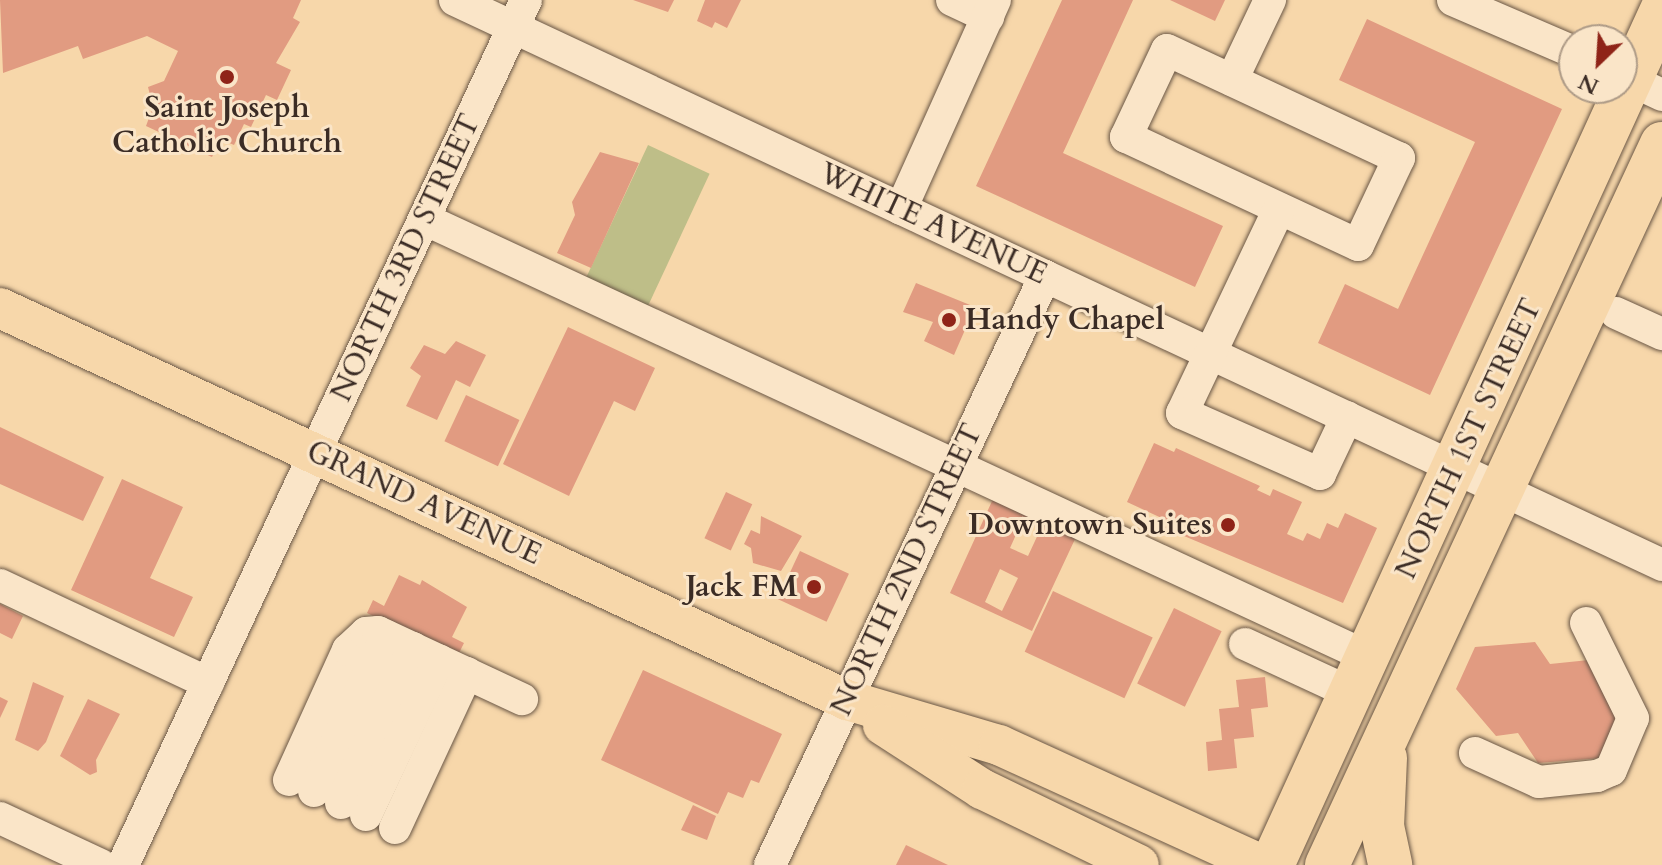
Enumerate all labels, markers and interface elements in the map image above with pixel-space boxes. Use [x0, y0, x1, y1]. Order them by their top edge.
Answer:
north arrow [1558, 24, 1638, 104]
text: N [1574, 66, 1604, 102]
marker: Saint Joseph Catholic Church [218, 68, 236, 86]
place label: Saint Joseph Catholic Church [112, 90, 342, 160]
street label: NORTH 3RD STREET [324, 109, 488, 407]
street label: WHITE AVENUE [813, 155, 1053, 293]
street label: NORTH 1ST STREET [1388, 293, 1550, 585]
place label: Handy Chapel [965, 302, 1164, 338]
marker: Handy Chapel [940, 311, 958, 329]
street label: NORTH 2ND STREET [824, 418, 990, 722]
street label: GRAND AVENUE [301, 433, 547, 573]
place label: Downtown Suites [968, 507, 1212, 543]
marker: Downtown Suites [1219, 516, 1237, 534]
place label: Jack FM [686, 569, 798, 605]
marker: Jack FM [805, 578, 823, 596]

